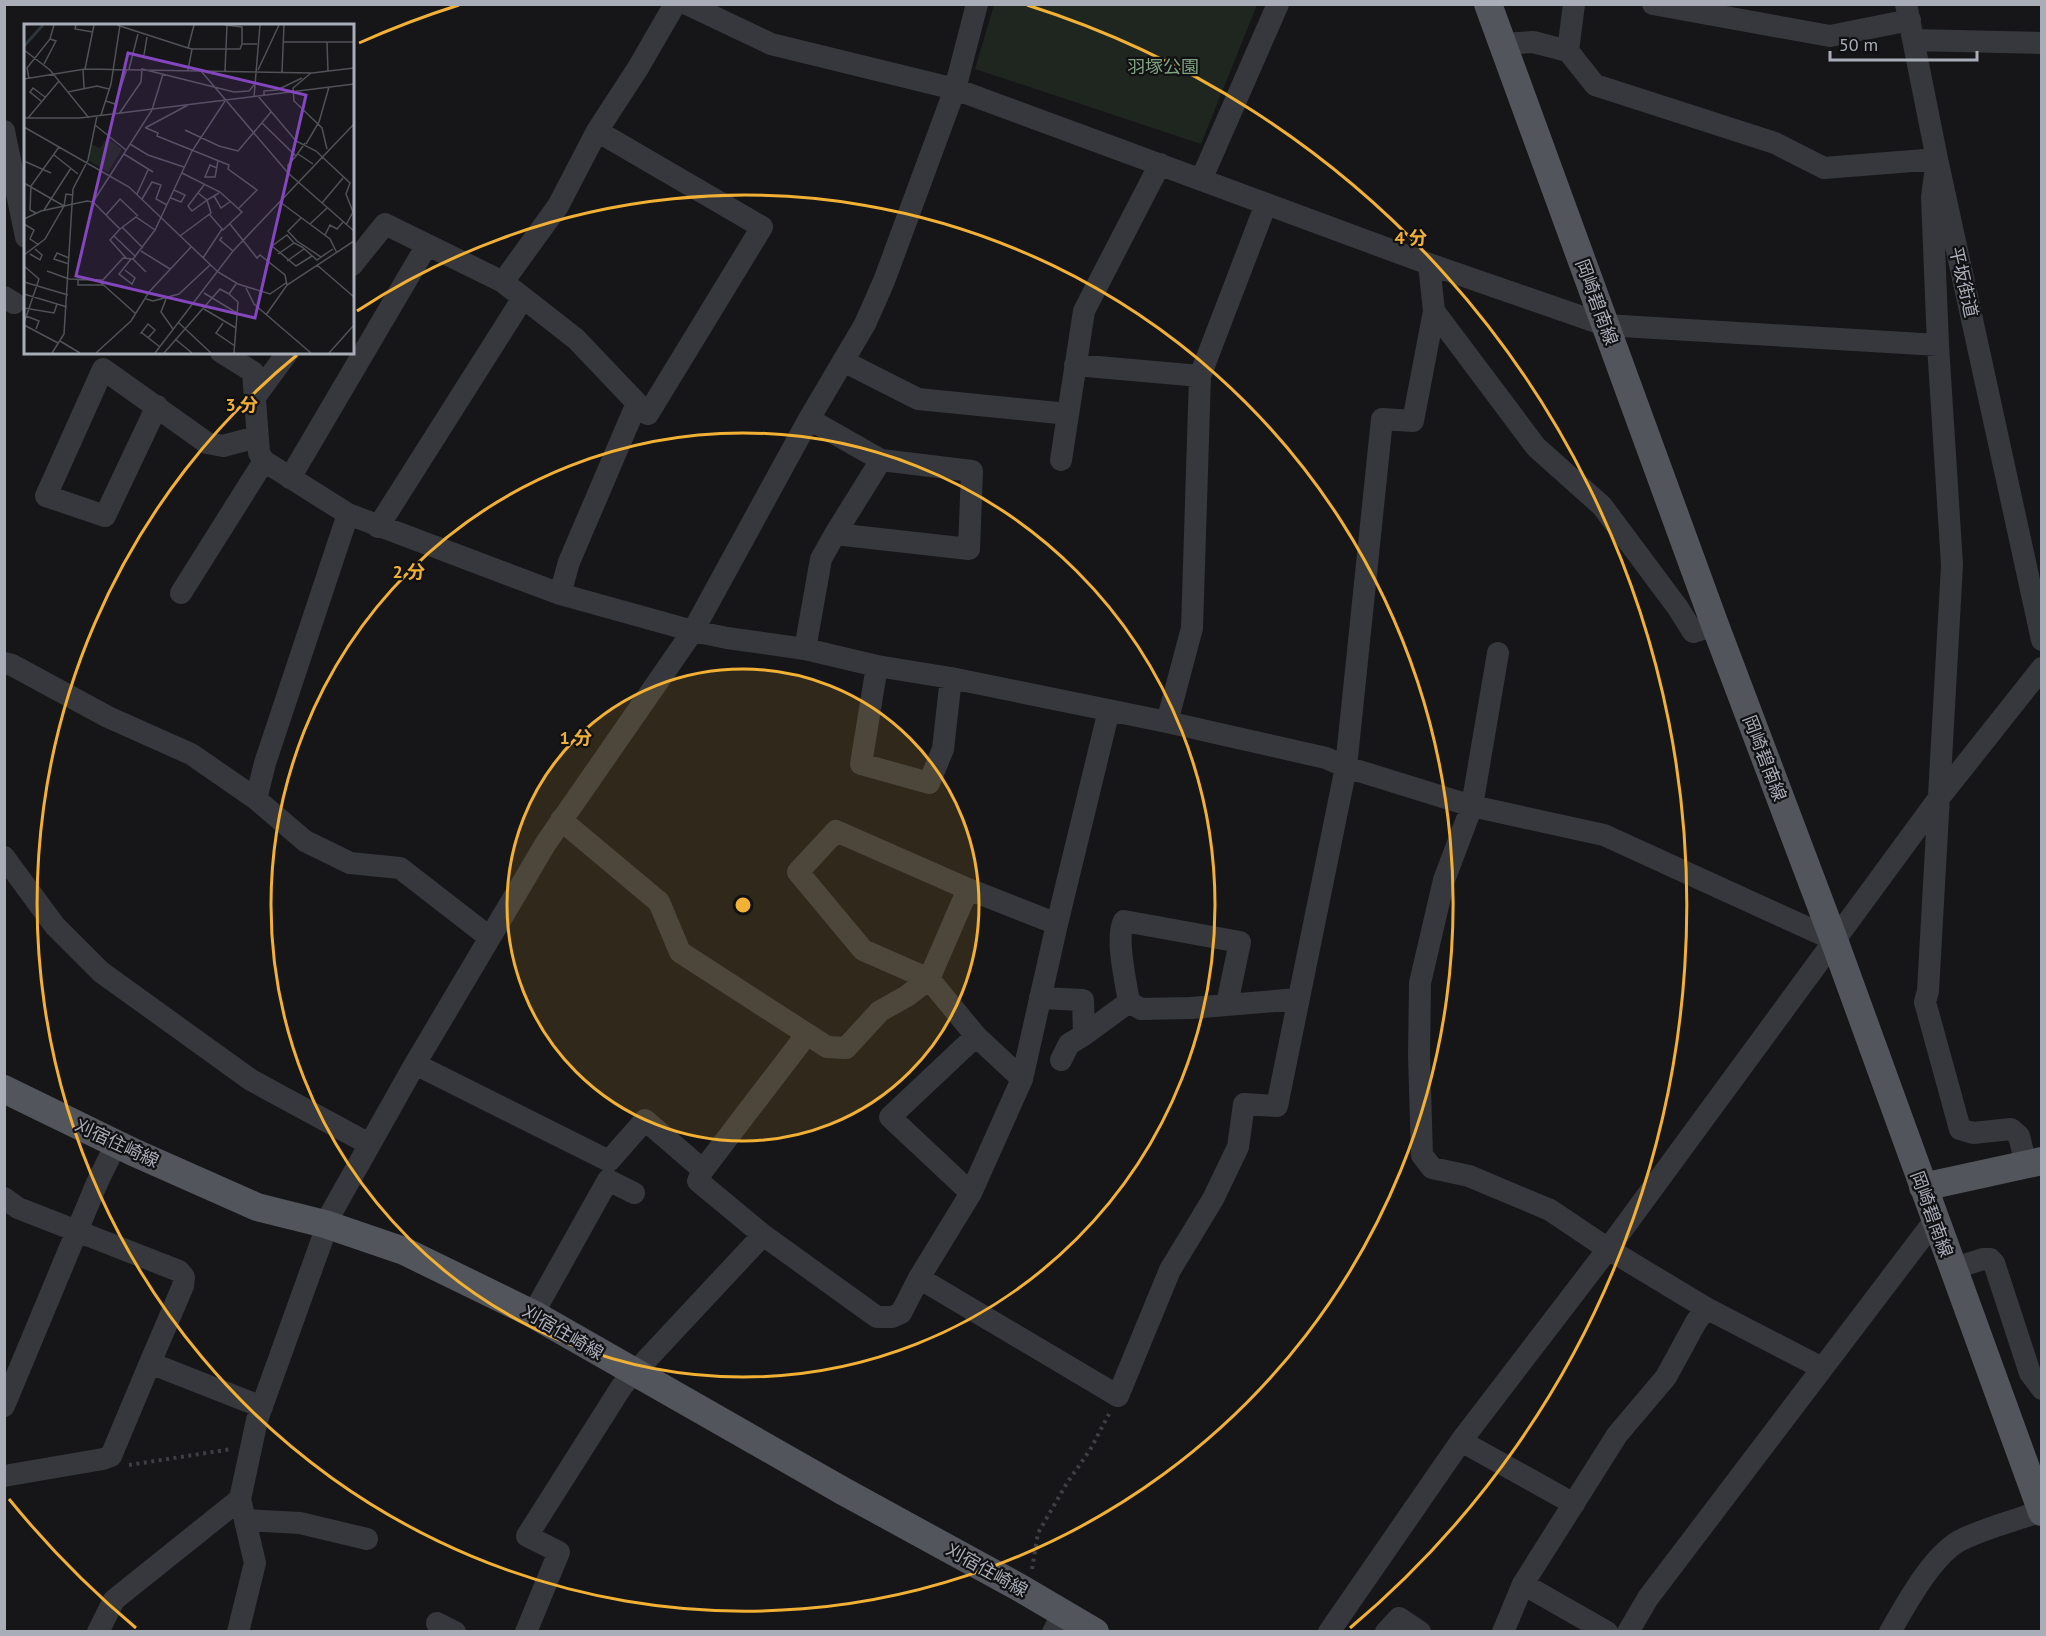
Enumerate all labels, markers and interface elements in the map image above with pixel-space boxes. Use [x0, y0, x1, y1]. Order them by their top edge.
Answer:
inset map [24, 24, 354, 354]
scale bar [1830, 24, 1977, 62]
text: 50 m [1839, 33, 1878, 56]
park label: 羽塚公園 [1127, 55, 1199, 78]
text: 4 分 [1395, 226, 1427, 249]
street label: 平坂街道 [1945, 244, 1983, 320]
street label: 岡崎碧南線 [1571, 256, 1623, 348]
text: 3 分 [226, 393, 258, 416]
text: 2 分 [393, 560, 425, 583]
street label: 岡崎碧南線 [1738, 712, 1792, 804]
text: 1 分 [560, 726, 592, 749]
centre of rings [733, 895, 753, 915]
street label: 刈宿住崎線 [71, 1114, 163, 1172]
street label: 岡崎碧南線 [1906, 1168, 1958, 1260]
street label: 刈宿住崎線 [518, 1300, 608, 1364]
street label: 刈宿住崎線 [942, 1538, 1032, 1602]

